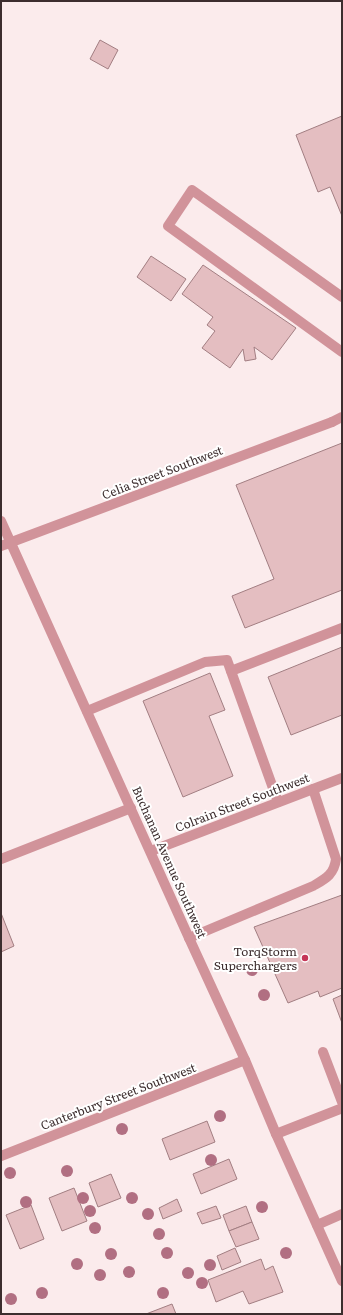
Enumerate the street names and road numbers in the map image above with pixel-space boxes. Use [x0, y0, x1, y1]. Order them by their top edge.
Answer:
street label: Celia Street Southwest [99, 441, 225, 503]
street label: Colrain Street Southwest [172, 768, 312, 836]
street label: Buchanan Avenue Southwest [128, 783, 212, 941]
street label: Canterbury Street Southwest [38, 1058, 198, 1134]

